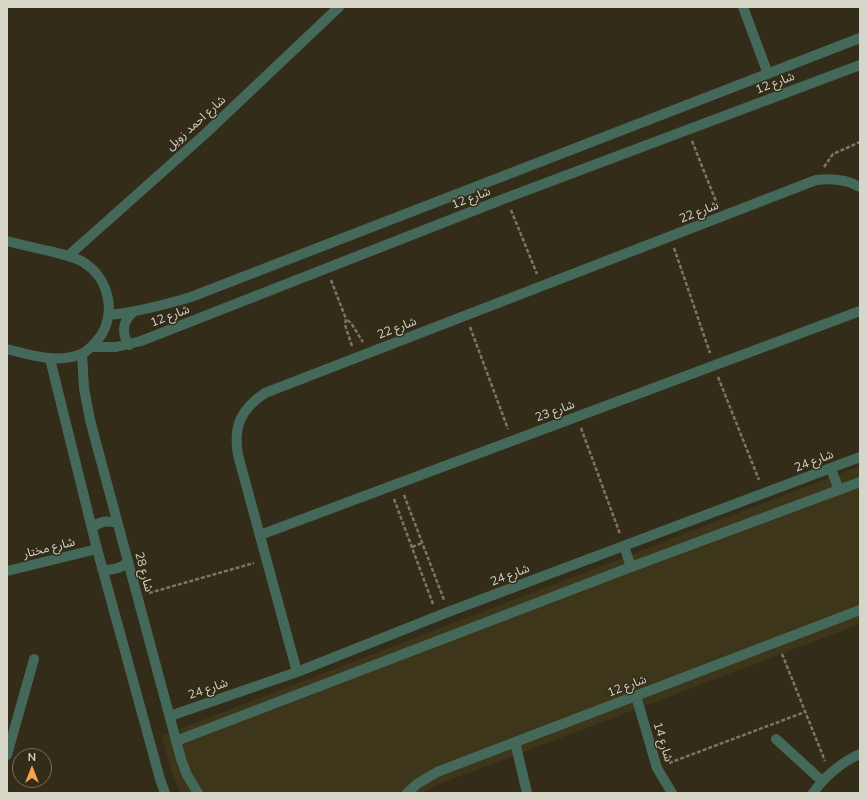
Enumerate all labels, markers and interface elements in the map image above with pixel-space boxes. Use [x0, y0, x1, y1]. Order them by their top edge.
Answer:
street label: شارع 12 [753, 69, 797, 97]
street label: شارع احمد زويل [163, 93, 229, 153]
street label: شارع 12 [449, 184, 493, 212]
street label: شارع 22 [677, 198, 721, 226]
street label: شارع 12 [148, 302, 192, 330]
street label: شارع 22 [375, 314, 419, 342]
street label: شارع 23 [533, 397, 577, 425]
street label: شارع 24 [792, 447, 836, 475]
street label: شارع مختار [22, 535, 76, 561]
street label: شارع 28 [132, 550, 156, 594]
street label: شارع 24 [488, 561, 532, 589]
street label: شارع 12 [605, 672, 649, 700]
street label: شارع 24 [186, 676, 230, 702]
street label: شارع 14 [650, 720, 676, 764]
north arrow [12, 748, 52, 788]
text: N [28, 750, 36, 764]

